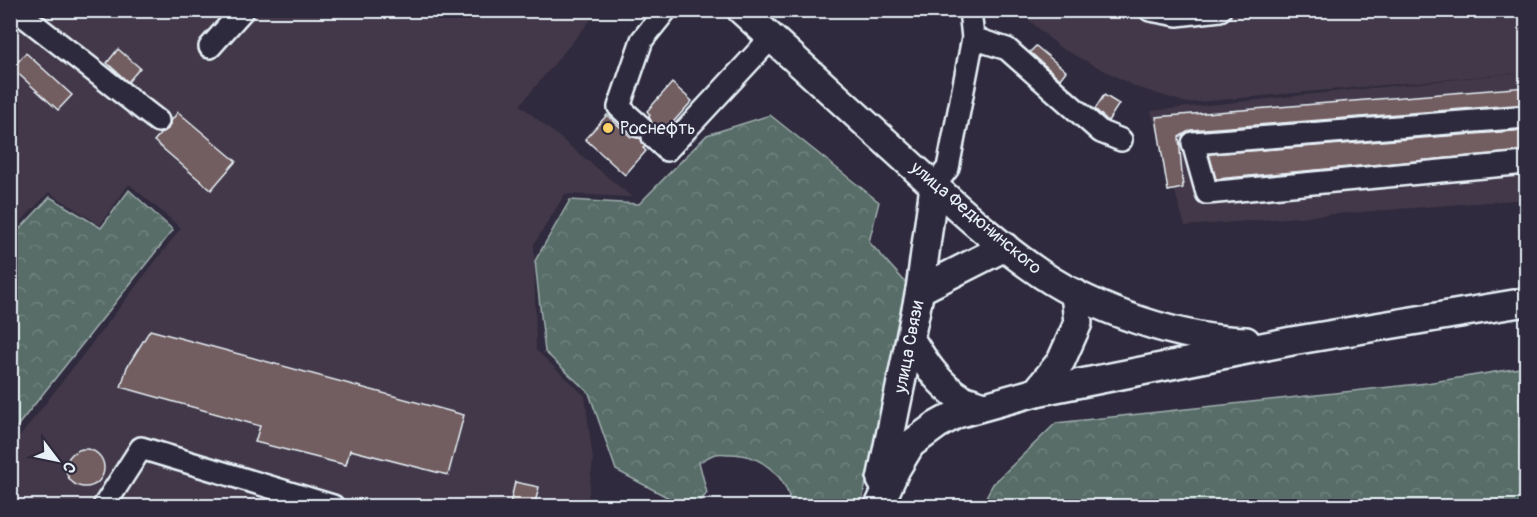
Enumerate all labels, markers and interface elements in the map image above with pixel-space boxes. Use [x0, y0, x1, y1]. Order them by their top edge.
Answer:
place label: Роснефть [620, 117, 696, 140]
marker: Роснефть [601, 121, 615, 135]
street label: улица Федюнинского [905, 156, 1047, 280]
street label: улица Связи [889, 299, 929, 396]
north arrow [27, 430, 87, 490]
text: С [58, 458, 80, 477]

